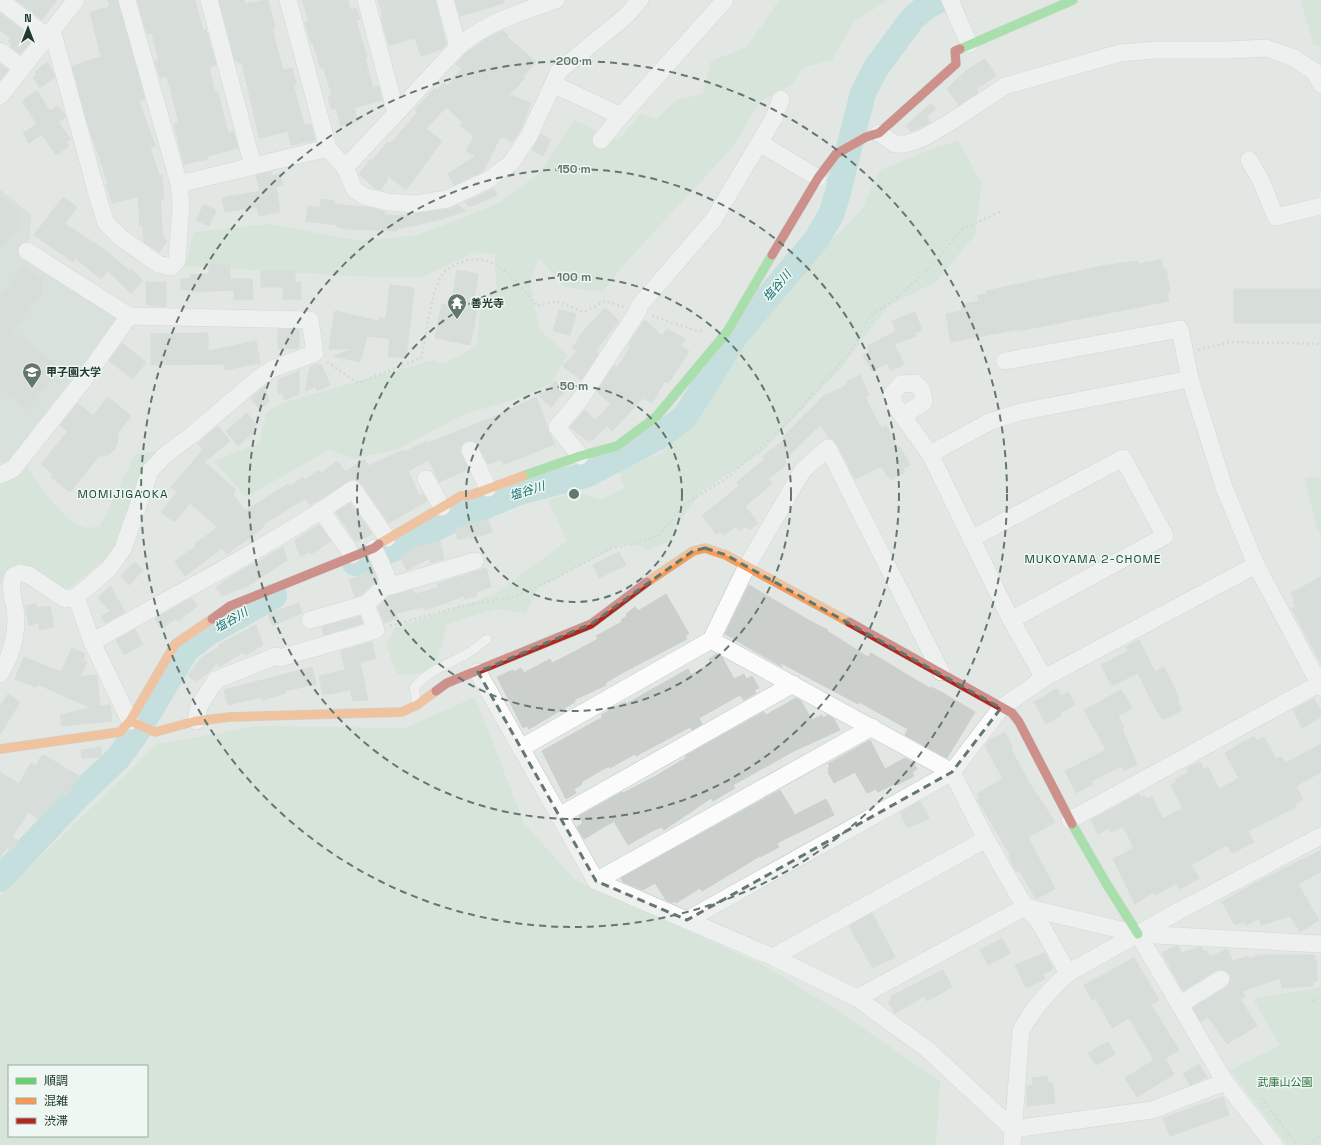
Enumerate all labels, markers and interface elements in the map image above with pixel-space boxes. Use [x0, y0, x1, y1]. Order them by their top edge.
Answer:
north arrow [8, 8, 48, 48]
text: N [24, 11, 32, 25]
text: 200 m [556, 53, 592, 69]
text: 150 m [557, 161, 591, 177]
water label: 塩谷川 [759, 266, 796, 305]
text: 100 m [557, 269, 591, 285]
temple icon: 善光寺 [446, 292, 468, 320]
place label: 善光寺 [471, 296, 504, 310]
school or university icon: 甲子園大学 [21, 361, 43, 389]
place label: 甲子園大学 [46, 365, 101, 379]
text: 50 m [560, 378, 588, 394]
water label: 塩谷川 [507, 478, 548, 504]
district label: MOMIJIGAOKA [77, 486, 169, 502]
centre of rings [567, 487, 581, 501]
district label: MUKOYAMA 2-CHOME [1024, 551, 1162, 567]
water label: 塩谷川 [211, 603, 252, 636]
legend [8, 1065, 148, 1137]
text: 順調 [44, 1073, 68, 1089]
park label: 武庫山公園 [1258, 1075, 1313, 1089]
text: 混雑 [44, 1093, 68, 1109]
text: 渋滞 [44, 1113, 68, 1129]

